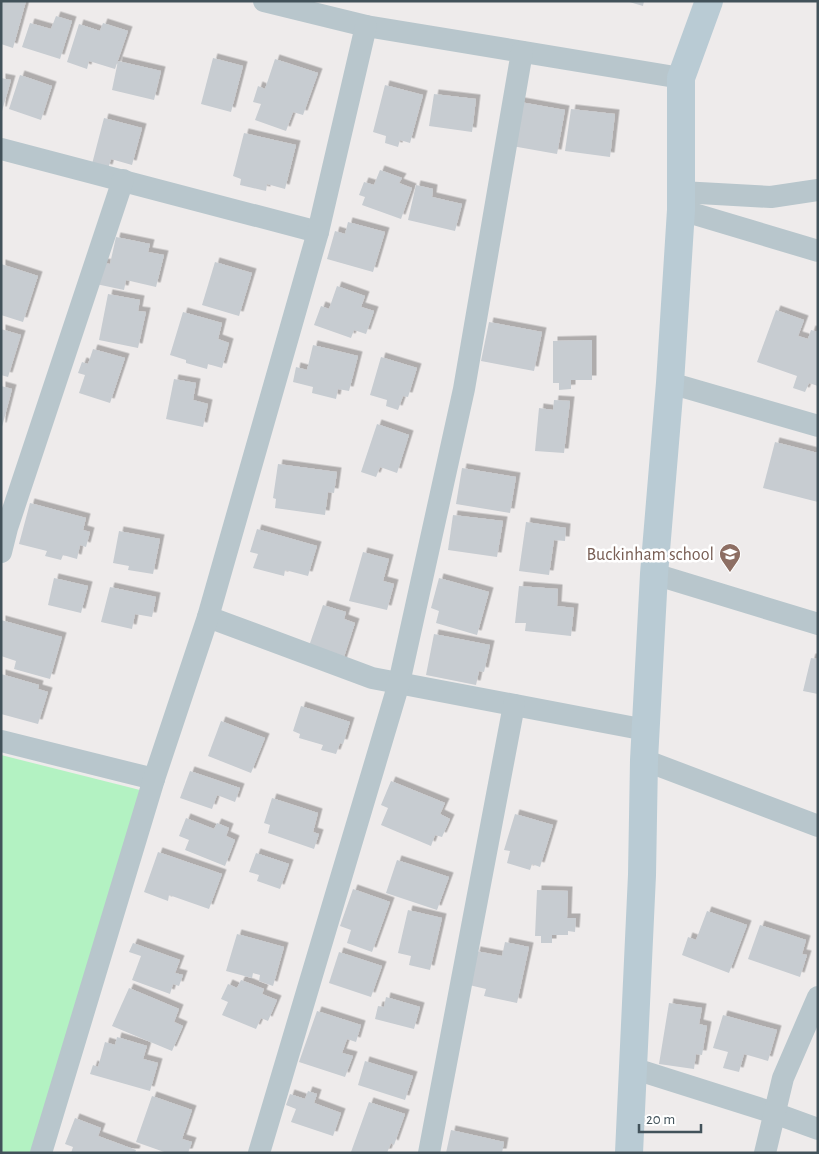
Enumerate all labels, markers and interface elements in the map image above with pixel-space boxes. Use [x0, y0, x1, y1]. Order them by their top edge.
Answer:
school or university icon: Buckinham school [718, 542, 742, 573]
place label: Buckinham school [586, 546, 714, 564]
scale bar [639, 1102, 702, 1134]
text: 20 m [646, 1112, 675, 1127]

